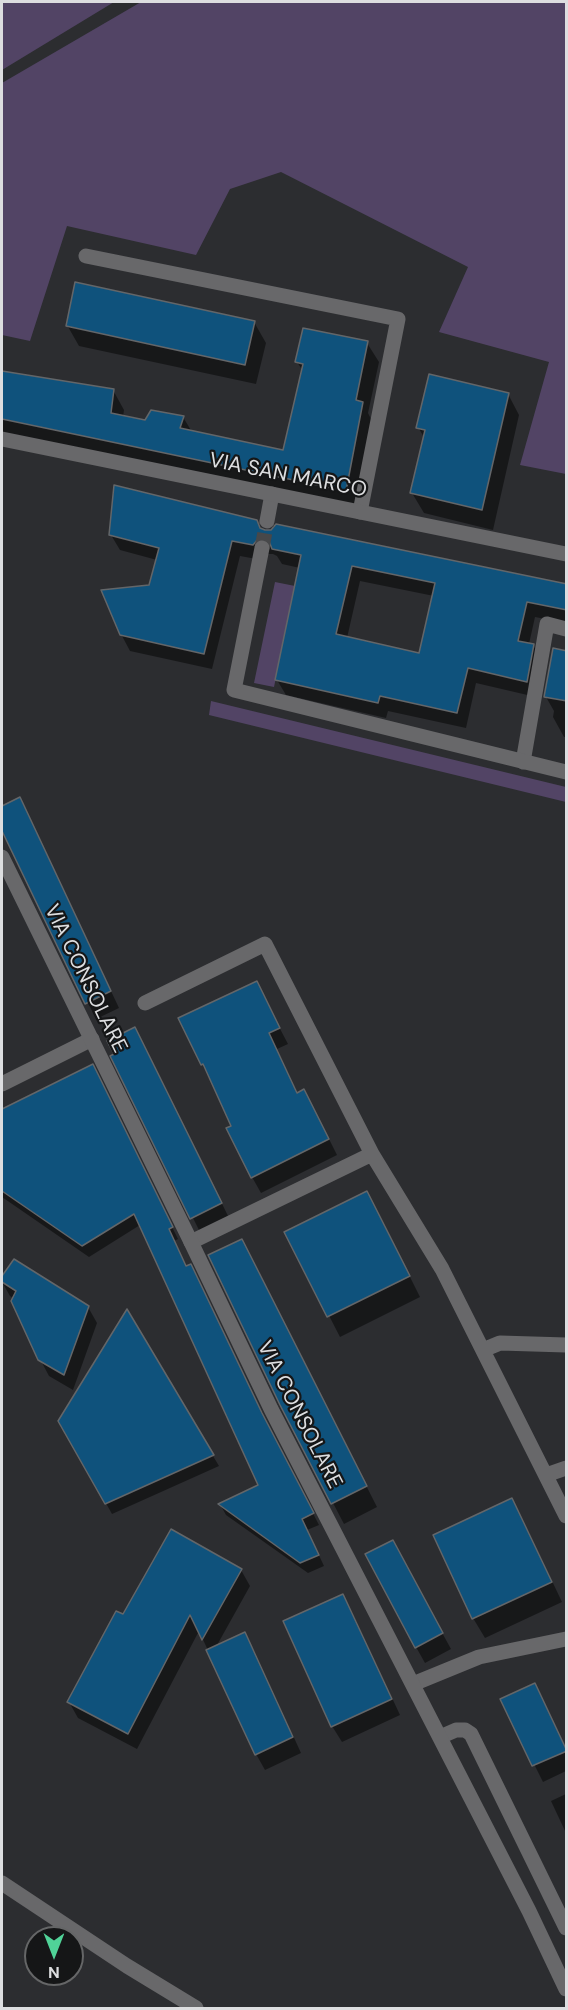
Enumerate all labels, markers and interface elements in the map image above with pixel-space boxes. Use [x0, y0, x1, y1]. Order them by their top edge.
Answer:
street label: VIA SAN MARCO [207, 448, 369, 504]
street label: VIA CONSOLARE [38, 901, 132, 1057]
street label: VIA CONSOLARE [251, 1337, 347, 1493]
north arrow [24, 1926, 84, 1986]
text: N [48, 1962, 60, 1983]

